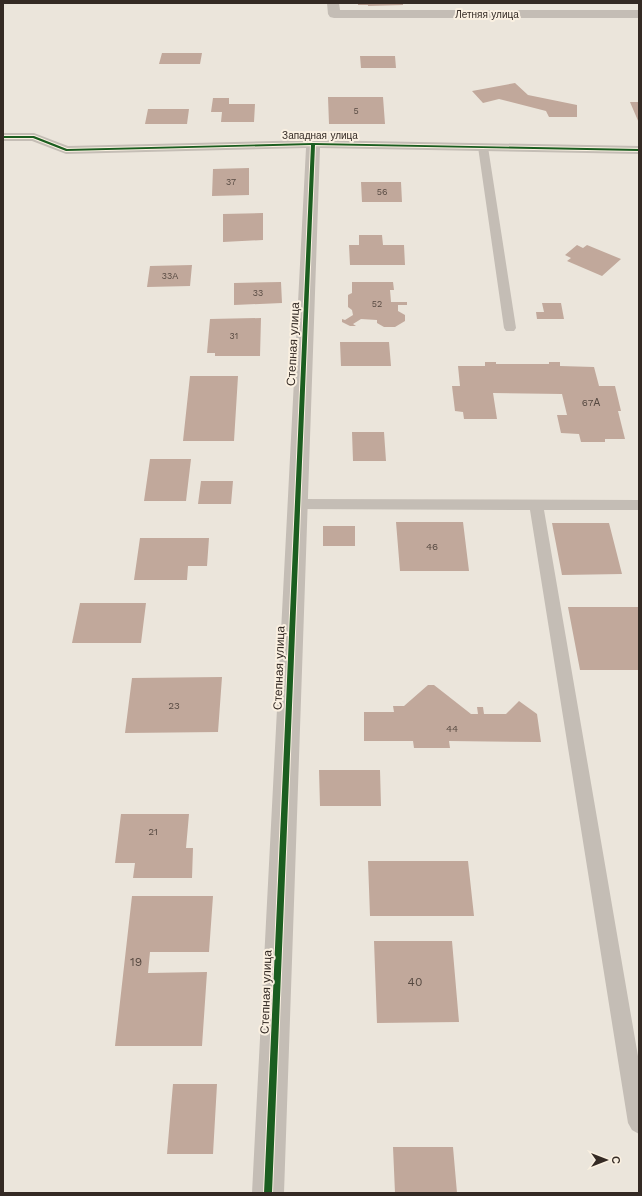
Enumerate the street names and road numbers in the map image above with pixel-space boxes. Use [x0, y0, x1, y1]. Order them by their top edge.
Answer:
street label: Летняя улица [455, 9, 519, 20]
street label: Западная улица [282, 130, 358, 141]
street label: Степная улица [284, 301, 302, 386]
street label: Степная улица [271, 625, 287, 710]
street label: Степная улица [258, 949, 274, 1034]

